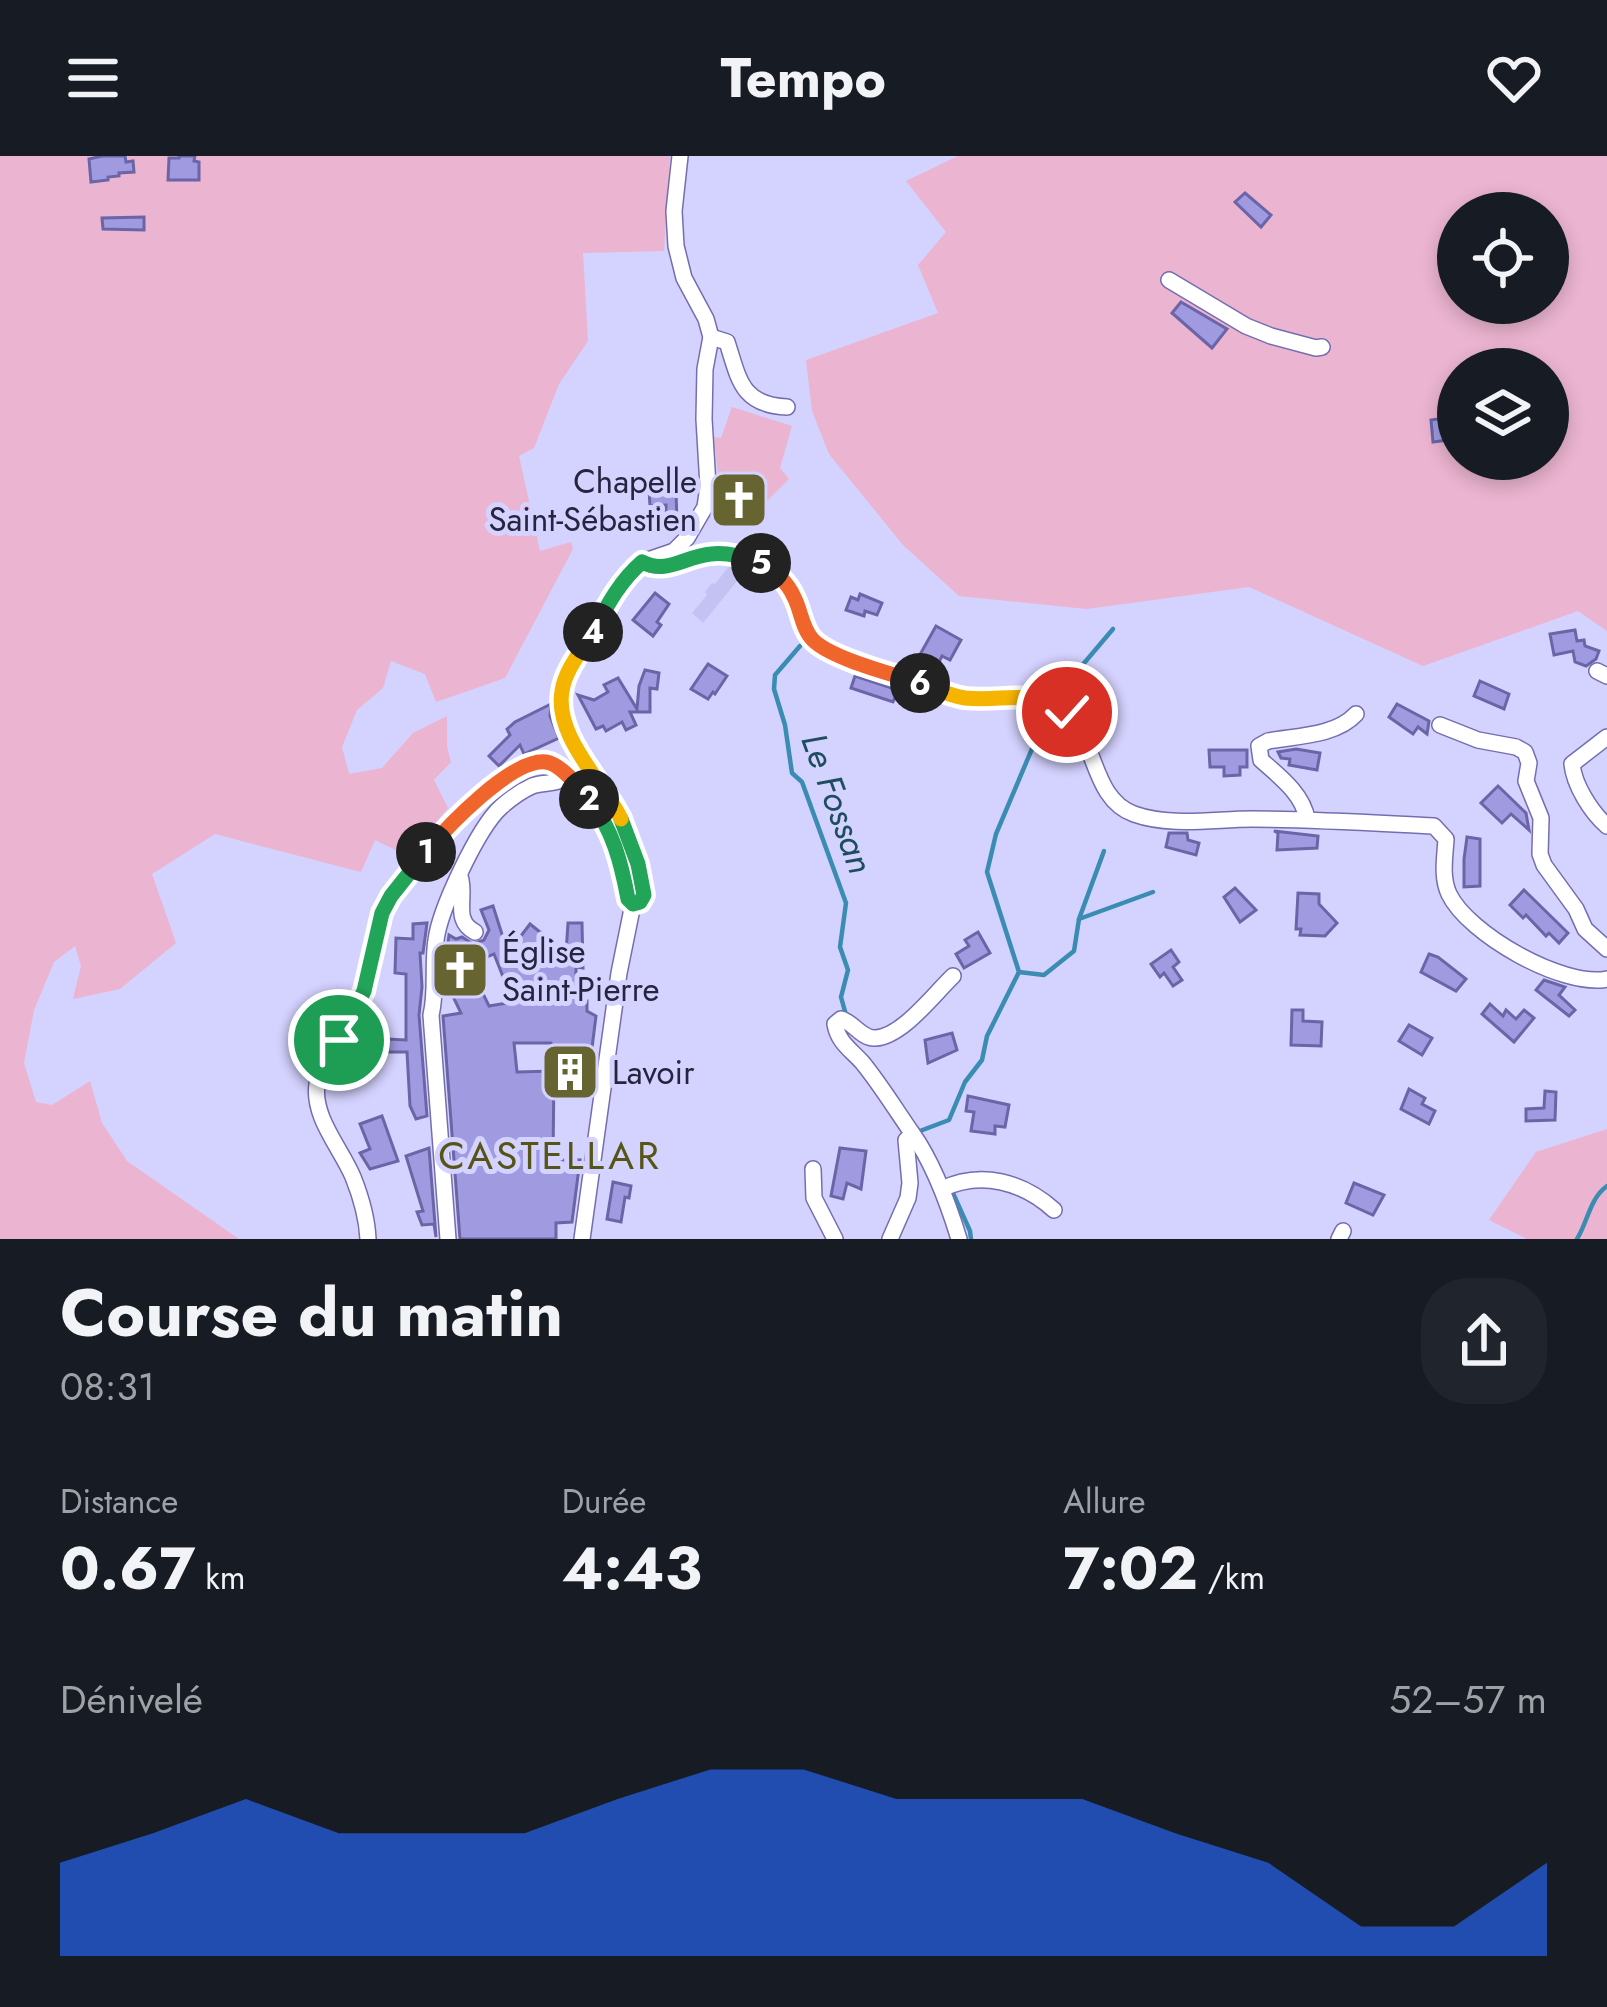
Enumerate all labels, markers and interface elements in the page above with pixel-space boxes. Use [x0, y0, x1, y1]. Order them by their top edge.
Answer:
text: Tempo [721, 39, 886, 117]
icon: menu [60, 45, 126, 111]
icon: heart [1481, 45, 1547, 111]
map controls [1437, 192, 1569, 480]
button: locate [1437, 192, 1569, 324]
button: layers [1437, 348, 1569, 480]
place label: Chapelle Saint-Sébastien [488, 458, 697, 543]
church icon: Chapelle Saint-Sébastien [708, 469, 770, 531]
pin: 5 [731, 533, 791, 593]
text: 5 [750, 539, 772, 586]
pin: 4 [563, 602, 623, 662]
text: 4 [581, 608, 605, 655]
pin: 6 [890, 653, 950, 713]
text: 6 [909, 659, 931, 706]
pin [1016, 661, 1118, 763]
icon: check [1034, 679, 1100, 745]
water label: Le Fossan [789, 725, 887, 881]
pin: 2 [559, 769, 619, 829]
text: 2 [578, 775, 600, 822]
pin: 1 [396, 822, 456, 882]
text: 1 [418, 828, 434, 875]
place label: Église Saint-Pierre [502, 928, 660, 1013]
church icon: Église Saint-Pierre [429, 939, 491, 1001]
pin [288, 989, 390, 1091]
icon: arrive [306, 1007, 372, 1073]
building icon: Lavoir [539, 1041, 601, 1103]
place label: Lavoir [612, 1049, 695, 1096]
district label: CASTELLAR [438, 1127, 662, 1184]
text: Course du matin [60, 1265, 563, 1361]
button: share [1421, 1278, 1547, 1404]
text: 08:31 [60, 1358, 155, 1415]
text: Distance [60, 1478, 178, 1525]
text: Durée [562, 1478, 646, 1525]
text: Allure [1063, 1478, 1145, 1525]
text: 0.67 [60, 1525, 195, 1612]
text: 4:43 [562, 1525, 702, 1612]
text: 7:02 [1063, 1525, 1198, 1612]
text: km [195, 1554, 246, 1601]
text: /km [1198, 1554, 1265, 1601]
text: Dénivelé [60, 1671, 203, 1728]
text: 52–57 m [1389, 1671, 1547, 1728]

